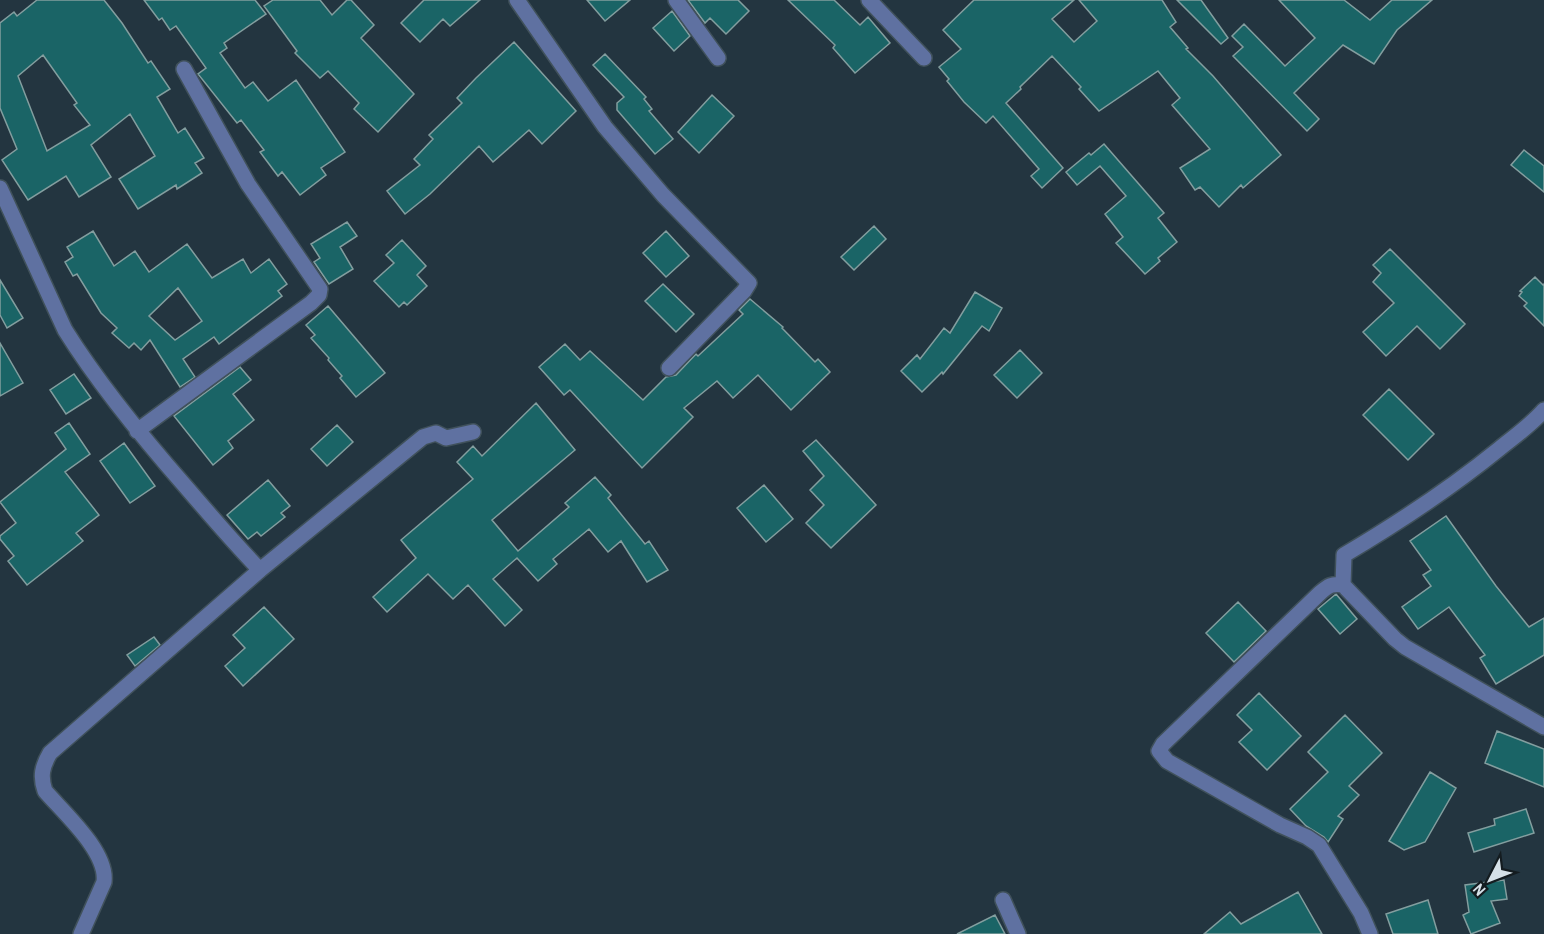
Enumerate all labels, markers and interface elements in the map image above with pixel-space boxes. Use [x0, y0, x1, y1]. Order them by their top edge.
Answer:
north arrow [1460, 850, 1520, 910]
text: N [1468, 879, 1490, 901]

